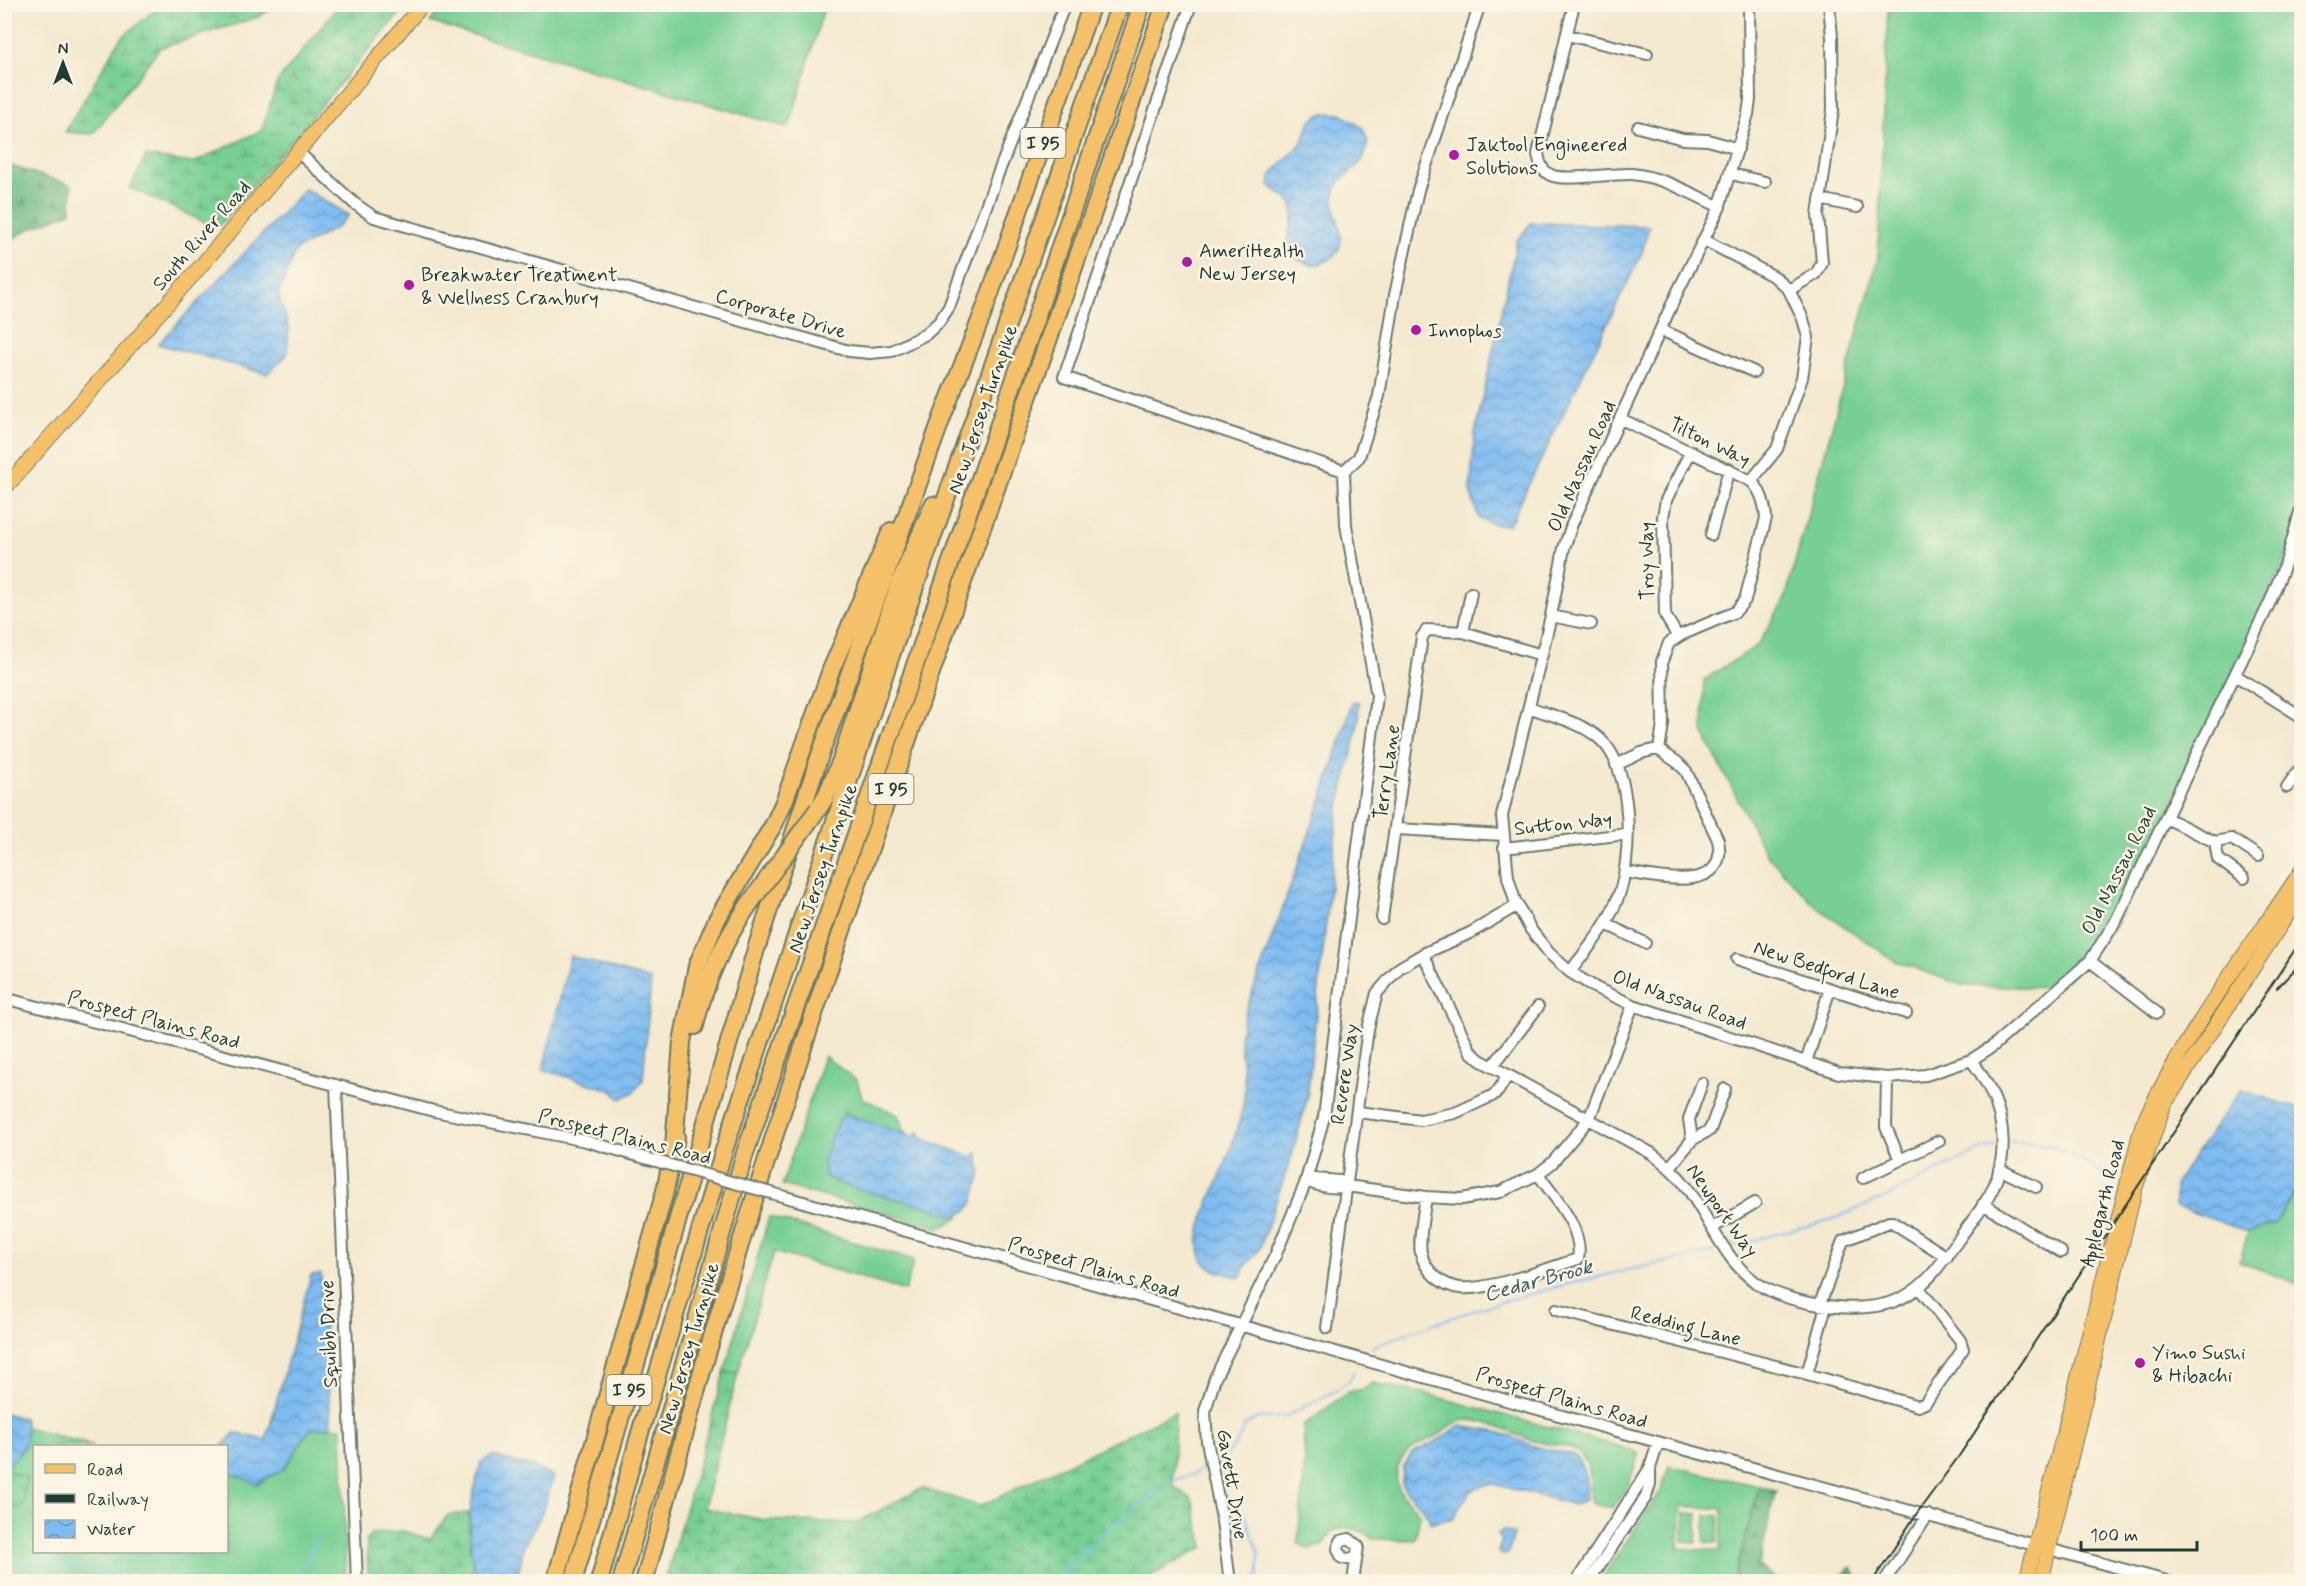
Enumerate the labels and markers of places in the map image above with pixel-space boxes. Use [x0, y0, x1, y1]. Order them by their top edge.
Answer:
place label: Jaktool Engineered Solutions [1466, 132, 1627, 182]
marker: Jaktool Engineered Solutions [1447, 148, 1461, 162]
place label: AmeriHealth New Jersey [1199, 238, 1304, 288]
marker: AmeriHealth New Jersey [1180, 255, 1194, 269]
place label: Breakwater Treatment & Wellness Cranbury [421, 262, 617, 312]
marker: Breakwater Treatment & Wellness Cranbury [402, 278, 416, 292]
place label: Innophos [1428, 318, 1502, 345]
marker: Innophos [1409, 323, 1423, 337]
place label: Yimo Sushi & Hibachi [2152, 1340, 2246, 1390]
marker: Yimo Sushi & Hibachi [2133, 1356, 2147, 1370]

